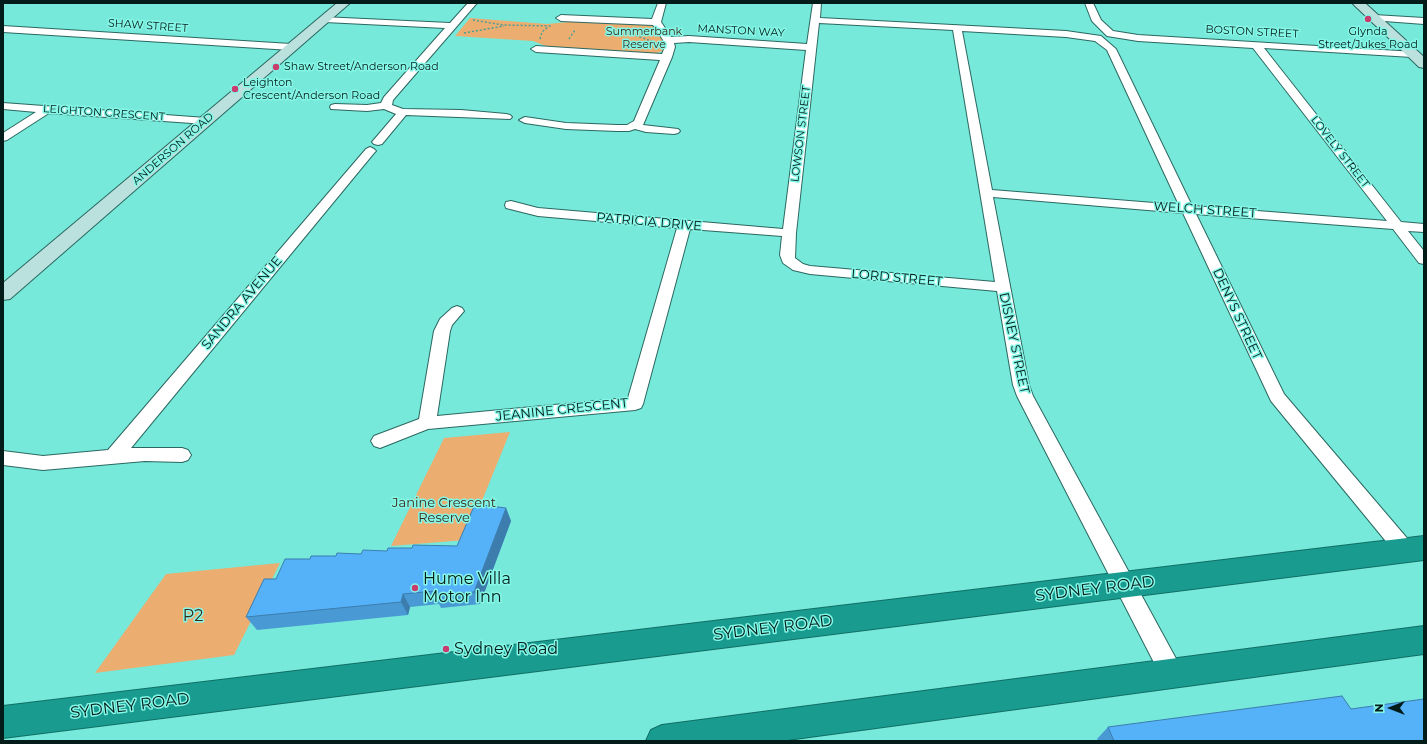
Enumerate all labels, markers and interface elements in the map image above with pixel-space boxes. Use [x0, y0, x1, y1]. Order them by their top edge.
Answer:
marker: Glynda Street/Jukes Road [1363, 14, 1373, 24]
street label: SHAW STREET [108, 17, 188, 35]
street label: MANSTON WAY [697, 22, 785, 40]
street label: BOSTON STREET [1205, 23, 1299, 41]
park label: Summerbank Reserve [606, 25, 682, 51]
place label: Glynda Street/Jukes Road [1318, 25, 1418, 51]
place label: Shaw Street/Anderson Road [284, 60, 439, 74]
marker: Shaw Street/Anderson Road [271, 62, 281, 72]
place label: Leighton Crescent/Anderson Road [243, 76, 380, 102]
marker: Leighton Crescent/Anderson Road [230, 84, 240, 94]
street label: LOWSON STREET [789, 85, 813, 183]
street label: LEIGHTON CRESCENT [43, 102, 165, 124]
street label: ANDERSON ROAD [130, 110, 216, 188]
street label: LOVELY STREET [1308, 113, 1372, 191]
street label: WELCH STREET [1153, 199, 1257, 221]
street label: PATRICIA DRIVE [596, 210, 702, 234]
street label: SANDRA AVENUE [199, 253, 285, 353]
street label: LORD STREET [851, 266, 943, 290]
street label: DENYS STREET [1209, 266, 1265, 362]
street label: DISNEY STREET [996, 291, 1032, 395]
street label: JEANINE CRESCENT [495, 395, 629, 425]
park label: Janine Crescent Reserve [392, 495, 496, 526]
place label: Hume Villa Motor Inn [423, 569, 511, 607]
street label: SYDNEY ROAD [1034, 572, 1156, 606]
marker: Hume Villa Motor Inn [410, 583, 420, 593]
park label: P2 [183, 606, 203, 626]
street label: SYDNEY ROAD [712, 611, 834, 645]
place label: Sydney Road [454, 639, 558, 659]
marker: Sydney Road [441, 644, 451, 654]
north arrow [1371, 688, 1411, 728]
street label: SYDNEY ROAD [69, 689, 191, 723]
text: N [1372, 704, 1386, 712]

